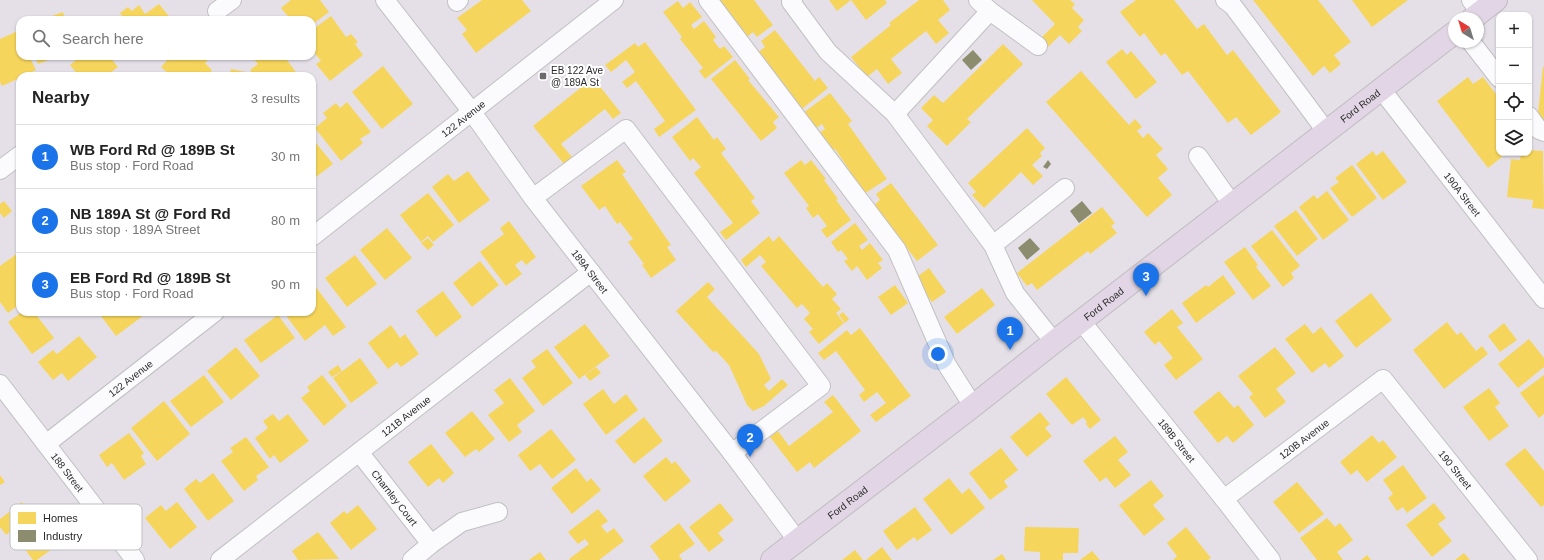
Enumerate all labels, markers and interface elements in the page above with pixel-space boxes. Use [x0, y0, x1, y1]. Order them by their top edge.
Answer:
north arrow [1448, 12, 1484, 48]
map controls [1496, 12, 1532, 156]
button: + [1496, 12, 1532, 48]
search box [16, 16, 316, 60]
icon: search [30, 27, 52, 49]
text: Search here [62, 30, 144, 47]
button: − [1496, 48, 1532, 84]
place label: EB 122 Ave @ 189A St [551, 65, 604, 88]
marker: EB 122 Ave @ 189A St [538, 71, 548, 81]
button: locate [1496, 84, 1532, 120]
street label: Ford Road [1338, 87, 1382, 125]
text: Nearby [32, 88, 90, 107]
text: 3 results [251, 91, 300, 106]
street label: 122 Avenue [439, 98, 488, 139]
button: layers [1496, 120, 1532, 156]
text: WB Ford Rd @ 189B St [70, 141, 235, 158]
text: 1 [41, 149, 49, 164]
text: 30 m [271, 149, 300, 164]
text: Bus stop · Ford Road [70, 158, 194, 173]
street label: 190A Street [1442, 170, 1483, 219]
text: NB 189A St @ Ford Rd [70, 205, 231, 222]
text: 2 [41, 213, 49, 228]
text: 80 m [271, 213, 300, 228]
text: Bus stop · 189A Street [70, 222, 200, 237]
street label: 189A Street [569, 247, 610, 296]
pin: 3 [1133, 263, 1159, 296]
text: EB Ford Rd @ 189B St [70, 269, 230, 286]
text: 3 [41, 277, 49, 292]
text: 90 m [271, 277, 300, 292]
street label: Ford Road [1082, 285, 1126, 323]
text: Bus stop · Ford Road [70, 286, 194, 301]
pin: 1 [997, 317, 1023, 350]
your location [928, 344, 948, 364]
street label: 122 Avenue [106, 358, 155, 399]
street label: 121B Avenue [379, 393, 433, 439]
street label: 189B Street [1156, 417, 1197, 465]
street label: 120B Avenue [1277, 417, 1331, 461]
pin: 2 [737, 424, 763, 457]
street label: 190 Street [1436, 448, 1474, 491]
street label: 188 Street [49, 451, 86, 494]
street label: Charnley Court [369, 468, 420, 528]
street label: Ford Road [826, 484, 870, 521]
legend [10, 504, 142, 550]
text: Homes [43, 512, 78, 524]
text: Industry [43, 530, 83, 542]

